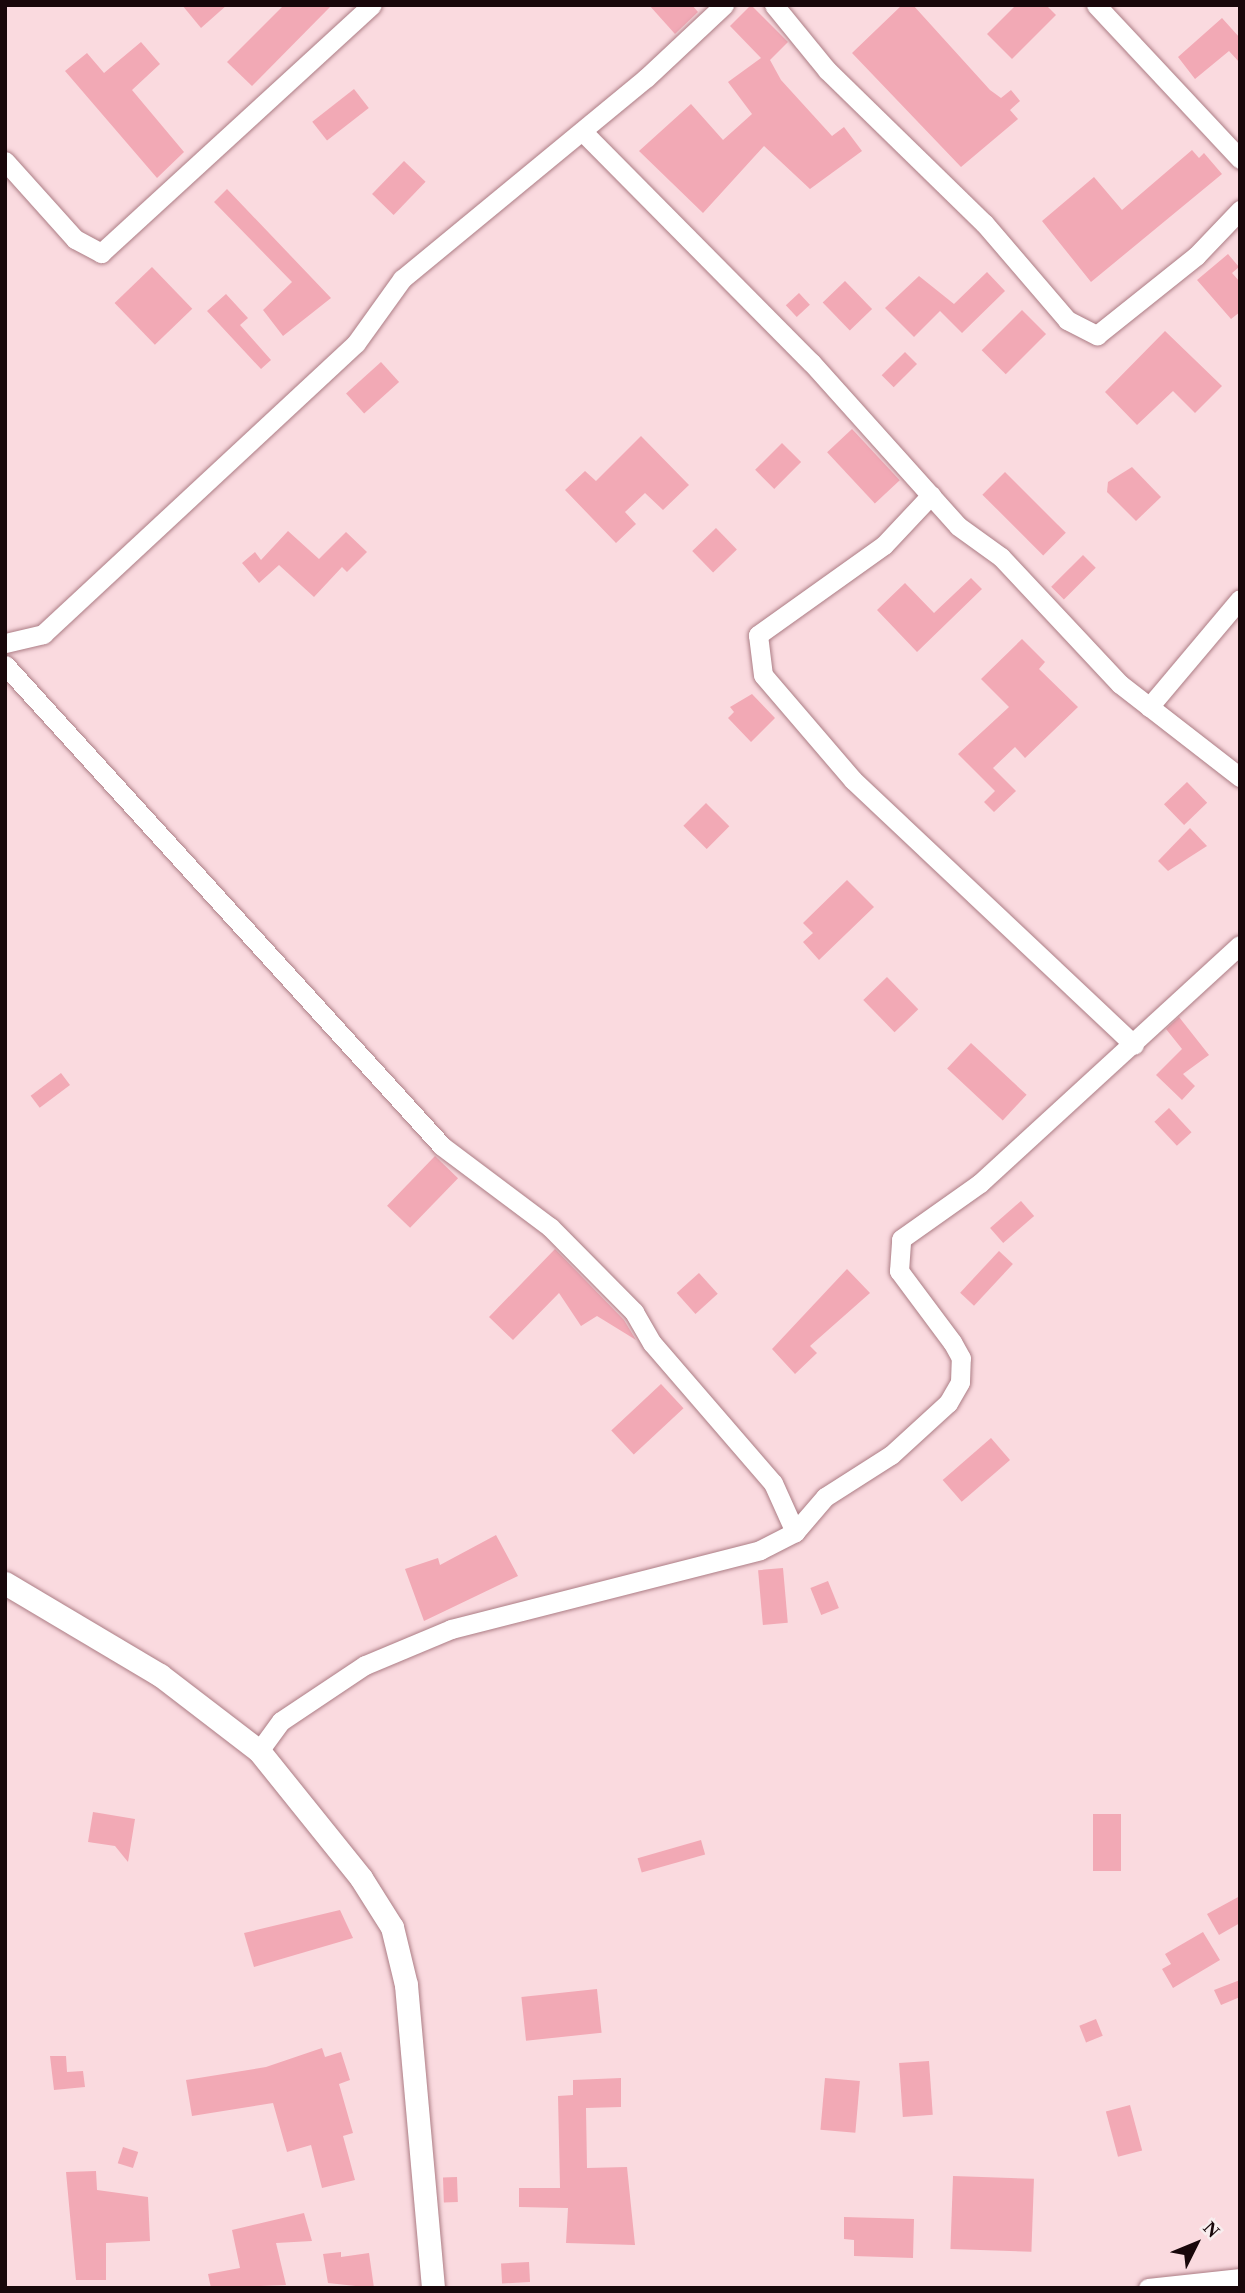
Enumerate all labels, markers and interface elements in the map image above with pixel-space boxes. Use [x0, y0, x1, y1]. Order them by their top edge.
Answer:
north arrow [1161, 2209, 1231, 2279]
text: N [1199, 2217, 1224, 2242]

